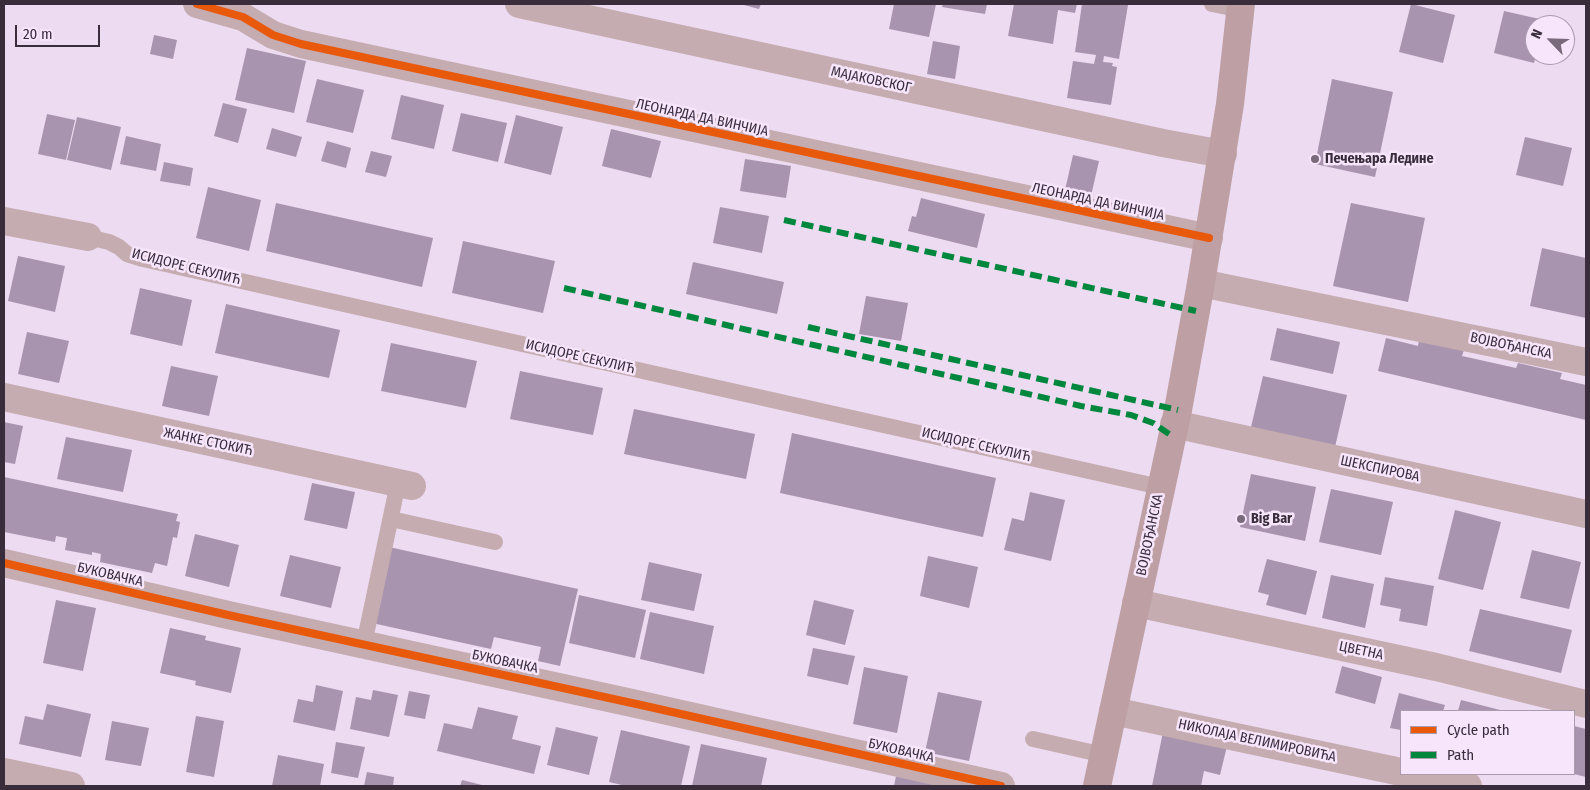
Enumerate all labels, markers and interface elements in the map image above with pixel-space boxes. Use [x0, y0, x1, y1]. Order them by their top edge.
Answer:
scale bar [18, 15, 102, 47]
north arrow [1525, 15, 1575, 65]
text: 20 m [23, 25, 53, 43]
text: N [1527, 27, 1546, 41]
street label: МАЈАКОВСКОГ [829, 63, 913, 97]
street label: ЛЕОНАРДА ДА ВИНЧИЈА [634, 96, 770, 140]
place label: Печењара Ледине [1325, 151, 1434, 167]
marker: Печењара Ледине [1309, 153, 1321, 165]
street label: ЛЕОНАРДА ДА ВИНЧИЈА [1030, 180, 1166, 224]
street label: ИСИДОРЕ СЕКУЛИЋ [130, 245, 242, 289]
street label: ВОЈВОЂАНСКА [1469, 329, 1553, 363]
street label: ИСИДОРЕ СЕКУЛИЋ [524, 336, 636, 378]
street label: ЖАНКЕ СТОКИЋ [162, 424, 254, 460]
street label: ИСИДОРЕ СЕКУЛИЋ [920, 424, 1032, 466]
street label: ШЕКСПИРОВА [1339, 452, 1421, 486]
street label: ВОЈВОЂАНСКА [1133, 493, 1167, 577]
place label: Big Bar [1251, 511, 1292, 527]
marker: Big Bar [1235, 513, 1247, 525]
street label: БУКОВАЧКА [75, 559, 145, 591]
street label: ЦВЕТНА [1337, 638, 1385, 664]
street label: БУКОВАЧКА [470, 647, 540, 677]
legend [1400, 710, 1575, 775]
street label: НИКОЛАЈА ВЕЛИМИРОВИЋА [1177, 716, 1337, 766]
text: Cycle path [1447, 721, 1510, 739]
street label: БУКОВАЧКА [866, 735, 936, 767]
text: Path [1447, 746, 1474, 764]

